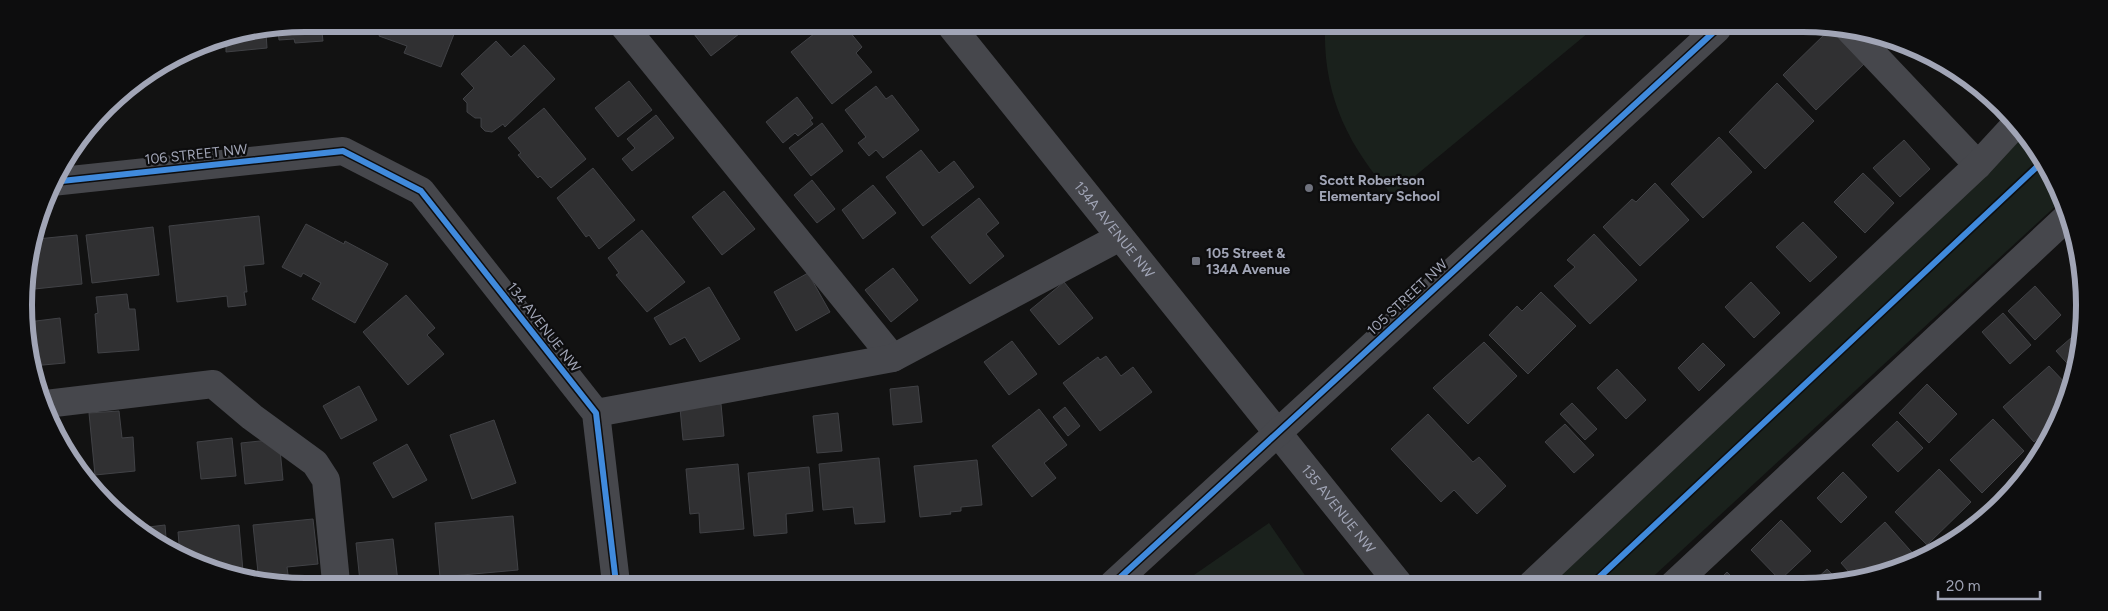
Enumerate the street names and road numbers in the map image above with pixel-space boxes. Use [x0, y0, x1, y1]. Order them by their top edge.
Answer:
street label: 106 STREET NW [144, 141, 249, 168]
street label: 134A AVENUE NW [1070, 178, 1158, 282]
street label: 105 STREET NW [1364, 256, 1451, 339]
street label: 134 AVENUE NW [503, 279, 584, 376]
street label: 135 AVENUE NW [1298, 461, 1379, 557]

